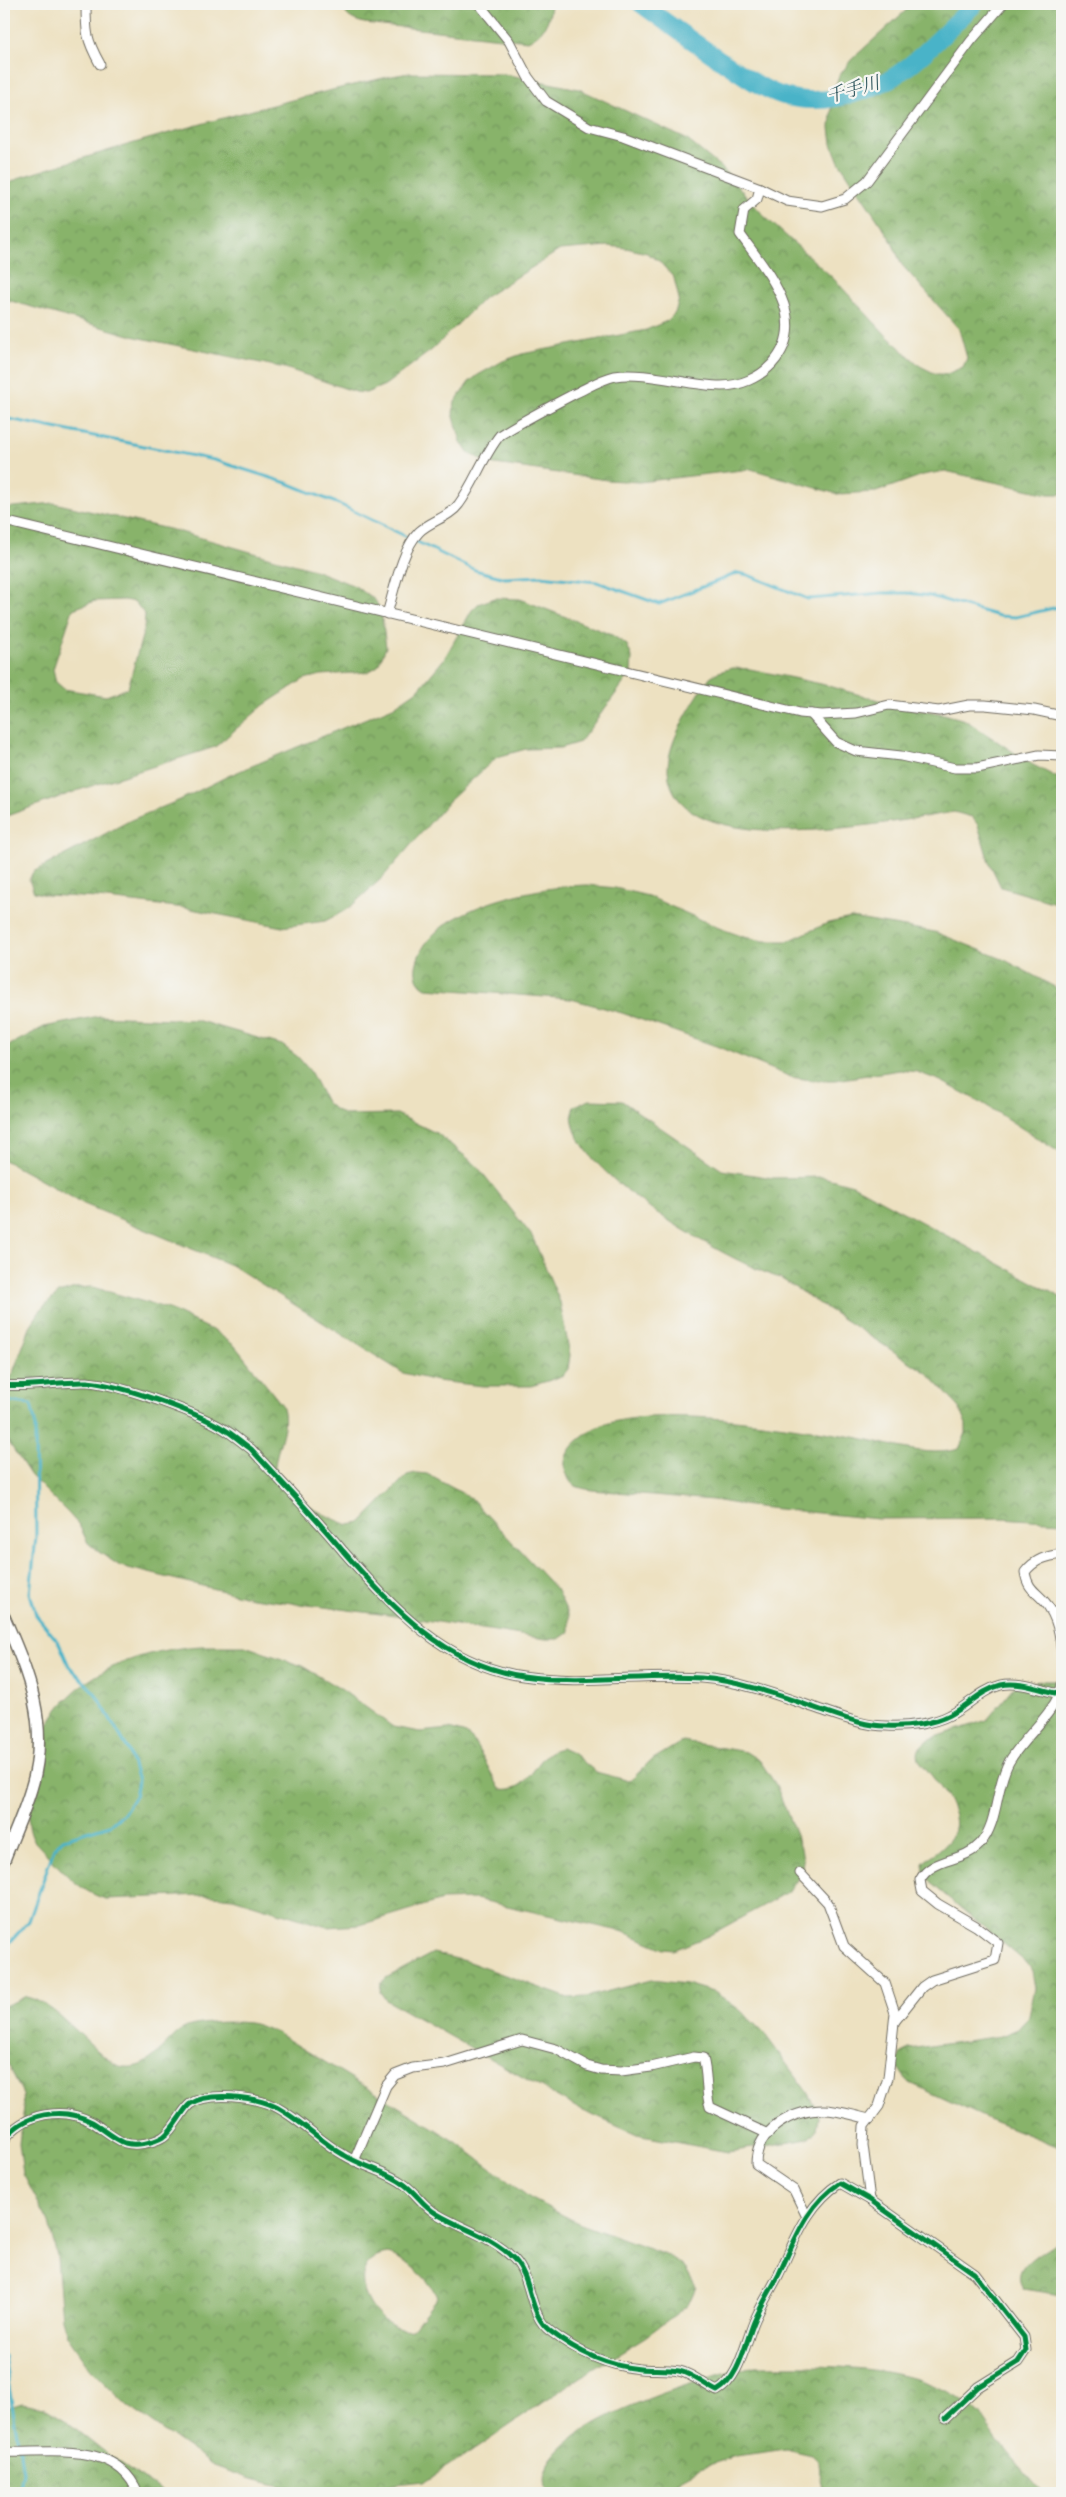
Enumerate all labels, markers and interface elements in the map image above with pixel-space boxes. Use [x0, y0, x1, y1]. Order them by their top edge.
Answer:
water label: 千手川 [824, 71, 884, 108]

